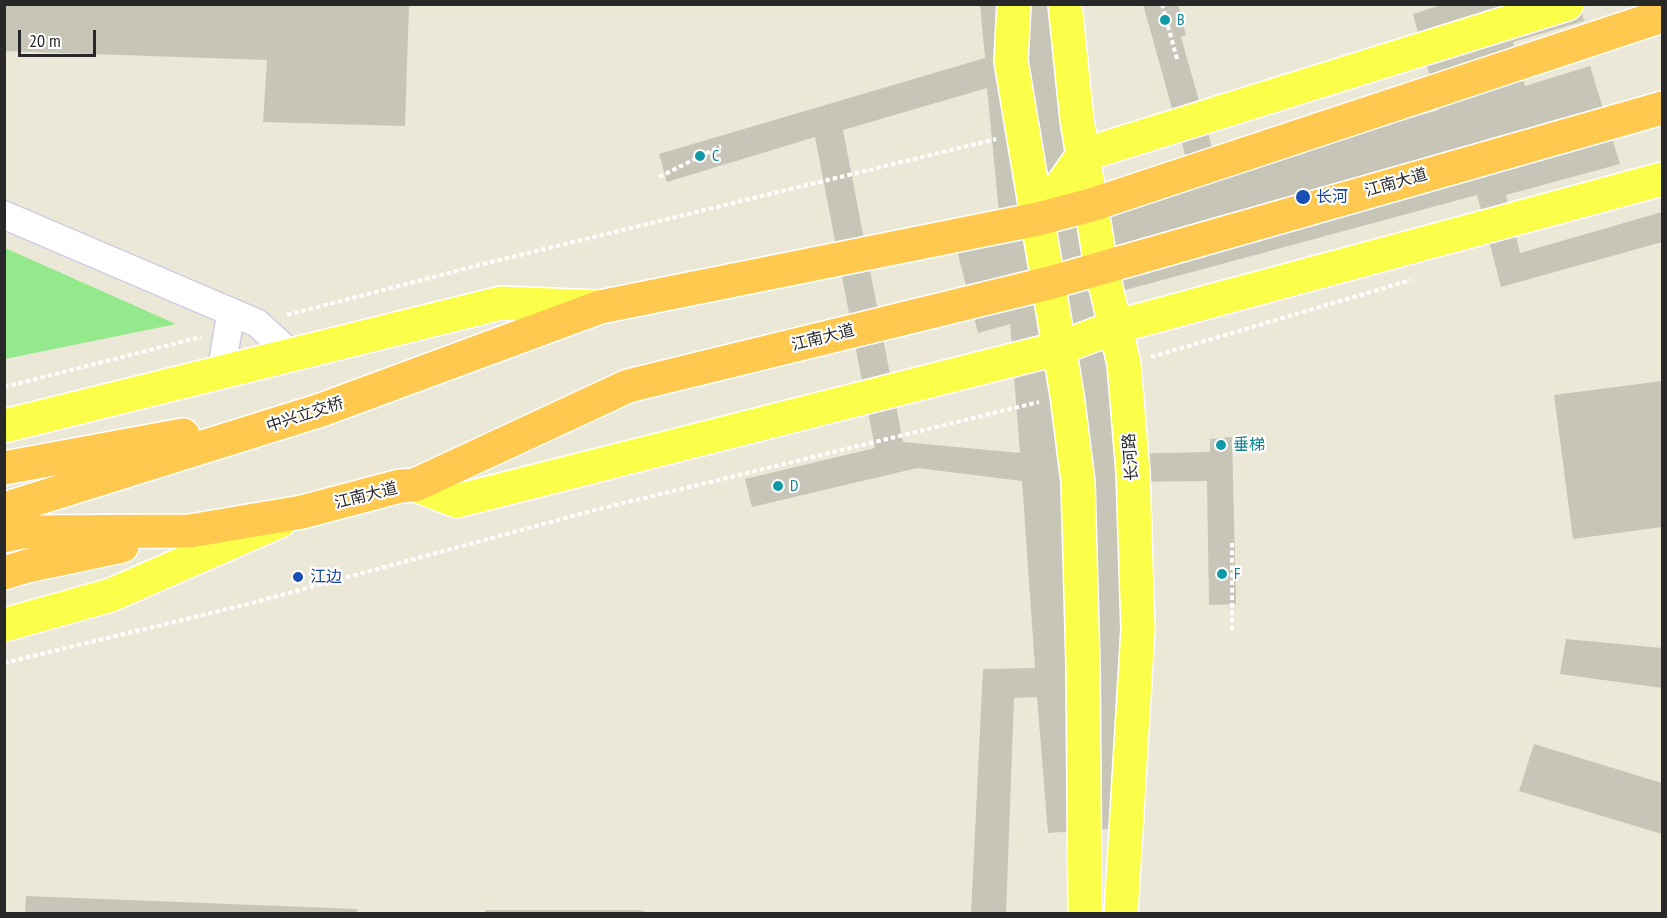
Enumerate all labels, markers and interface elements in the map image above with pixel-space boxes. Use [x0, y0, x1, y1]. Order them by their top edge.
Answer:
place label: B [1177, 10, 1185, 30]
marker: B [1158, 13, 1172, 27]
scale bar [21, 18, 99, 56]
text: 20 m [29, 29, 61, 52]
place label: C [712, 146, 719, 166]
marker: C [693, 149, 707, 163]
street label: 江南大道 [1363, 165, 1429, 201]
place label: 长河 [1316, 187, 1348, 207]
marker: 长河 [1294, 188, 1312, 206]
street label: 江南大道 [790, 321, 856, 355]
street label: 中兴立交桥 [264, 394, 346, 436]
street label: 长河路 [1120, 432, 1142, 482]
place label: 垂梯 [1233, 435, 1265, 455]
marker: 垂梯 [1214, 438, 1228, 452]
place label: D [790, 476, 798, 496]
street label: 江南大道 [333, 479, 399, 513]
marker: D [771, 479, 785, 493]
place label: F [1234, 564, 1241, 584]
place label: 江边 [310, 567, 342, 587]
marker: F [1215, 567, 1229, 581]
marker: 江边 [291, 570, 305, 584]

